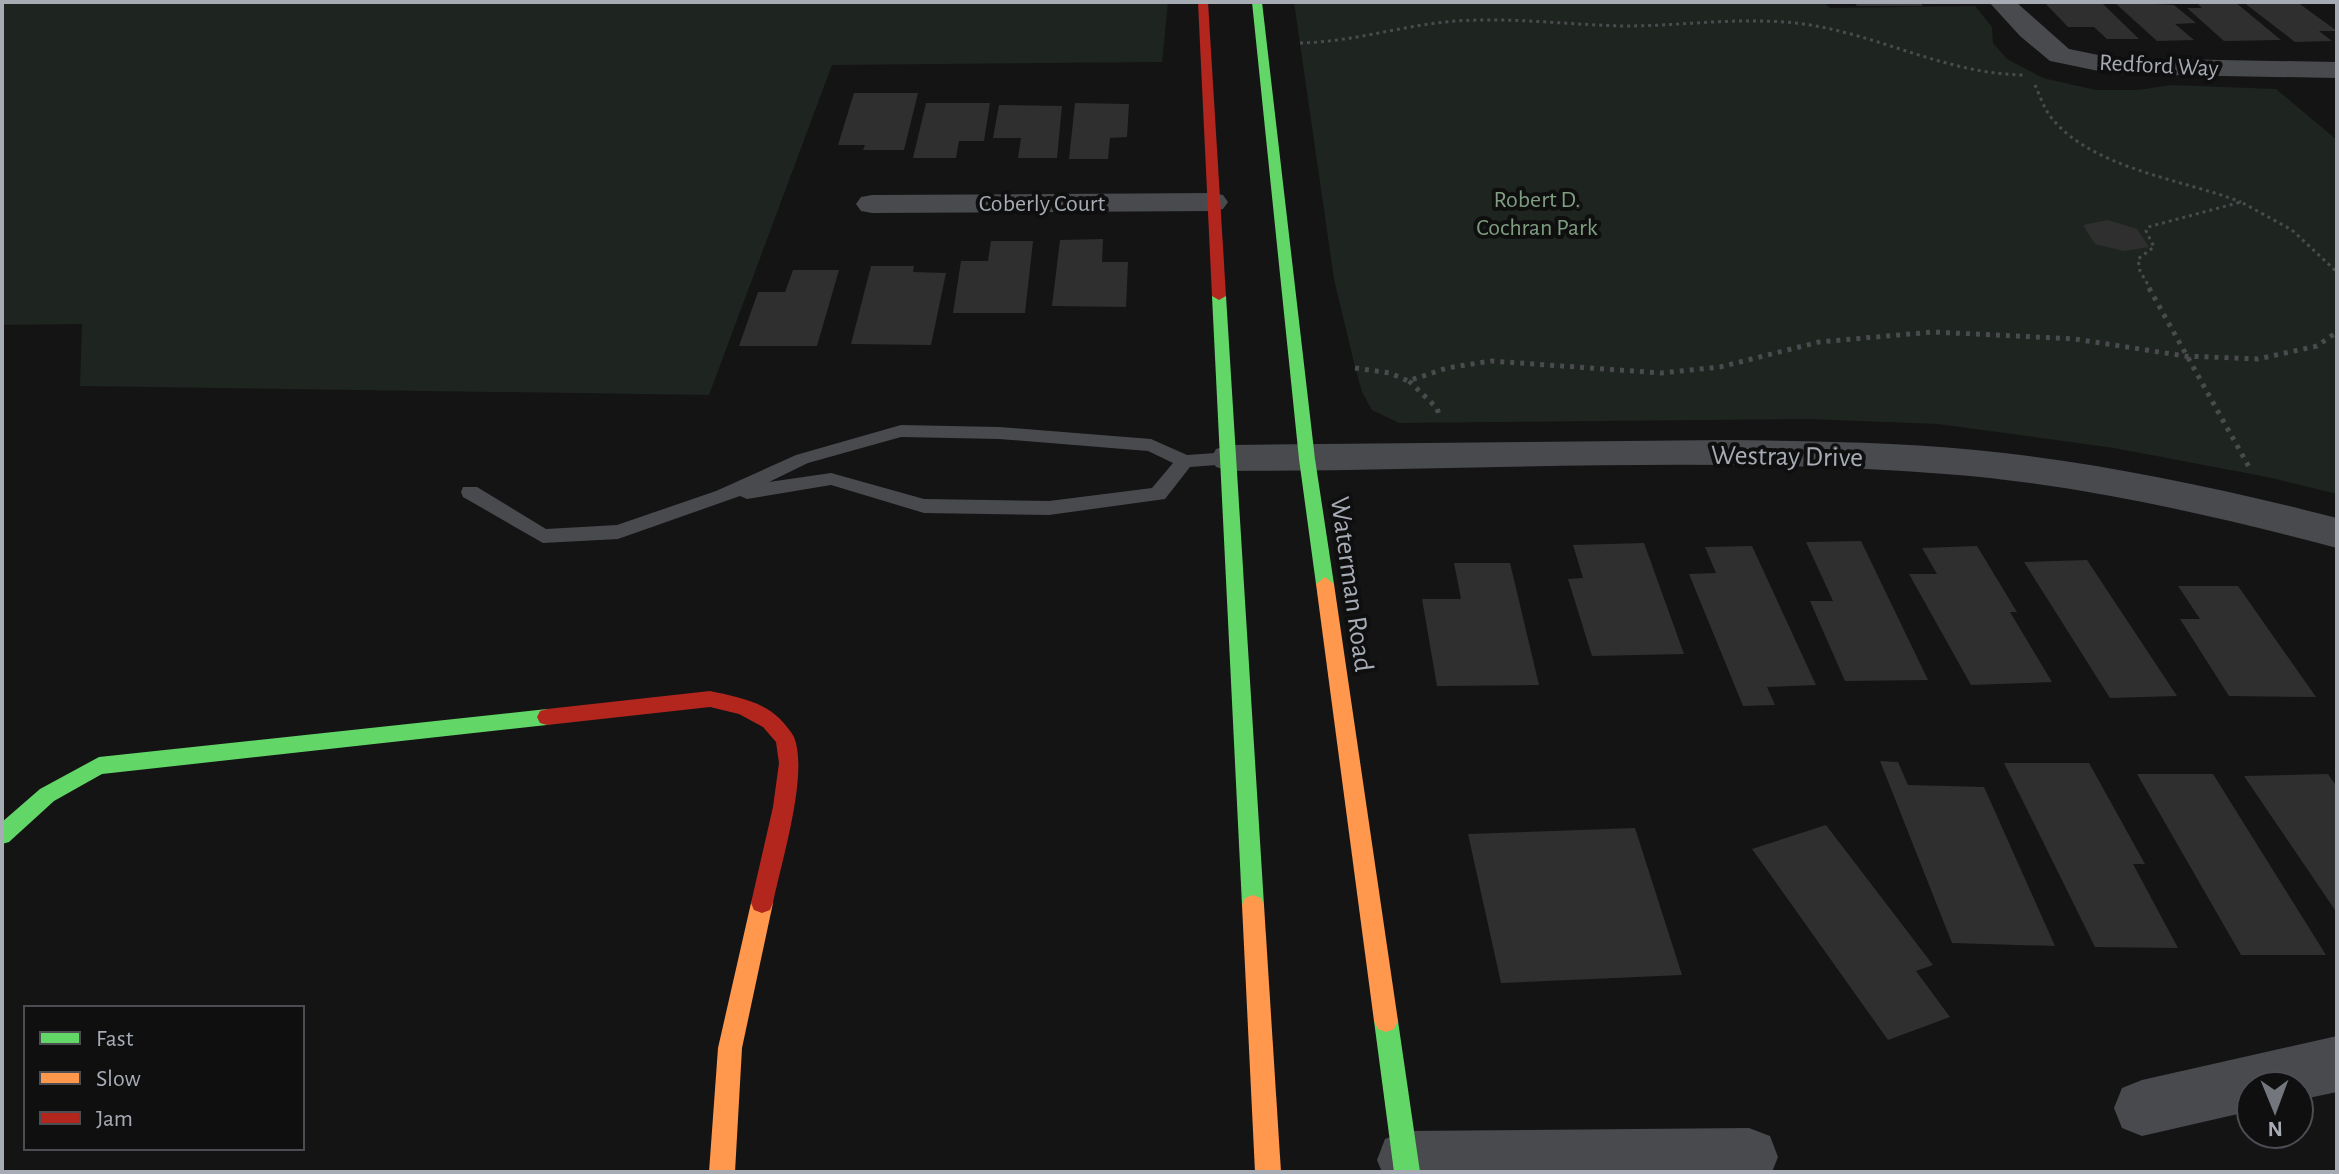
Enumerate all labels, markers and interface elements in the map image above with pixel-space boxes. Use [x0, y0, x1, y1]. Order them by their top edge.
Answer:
street label: Redford Way [2099, 51, 2219, 81]
park label: Robert D. Cochran Park [1476, 188, 1598, 240]
street label: Coberly Court [979, 192, 1105, 216]
street label: Westray Drive [1711, 442, 1863, 472]
street label: Waterman Road [1325, 495, 1377, 674]
legend [24, 1006, 304, 1150]
text: Fast [96, 1027, 134, 1051]
text: Slow [96, 1067, 141, 1091]
north arrow [2235, 1070, 2315, 1150]
text: Jam [96, 1107, 133, 1131]
text: N [2267, 1118, 2283, 1140]

